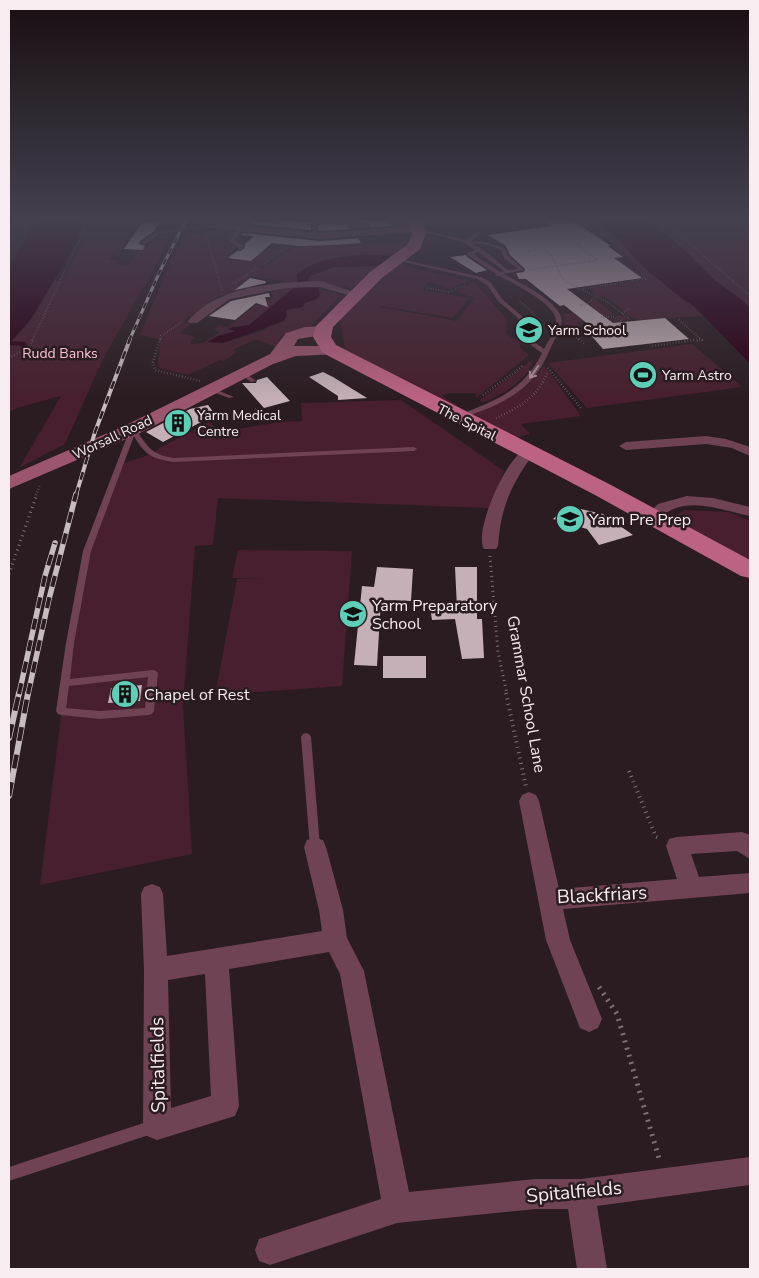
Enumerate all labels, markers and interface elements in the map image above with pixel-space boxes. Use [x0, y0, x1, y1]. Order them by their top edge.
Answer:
school or university icon: Yarm School [514, 315, 544, 345]
place label: Yarm School [547, 321, 627, 340]
park label: Rudd Banks [22, 344, 98, 363]
sports icon: Yarm Astro [628, 360, 658, 390]
one-way arrow [529, 365, 539, 379]
place label: Yarm Astro [661, 366, 732, 385]
street label: The Spital [434, 399, 500, 446]
place label: Yarm Medical Centre [196, 406, 282, 441]
building icon: Yarm Medical Centre [163, 408, 193, 438]
street label: Worsall Road [69, 411, 155, 464]
school or university icon: Yarm Pre Prep [555, 504, 585, 534]
place label: Yarm Pre Prep [588, 509, 691, 531]
place label: Yarm Preparatory School [371, 595, 498, 635]
school or university icon: Yarm Preparatory School [338, 599, 368, 629]
street label: Grammar School Lane [501, 614, 551, 774]
building icon: Chapel of Rest [110, 679, 140, 709]
place label: Chapel of Rest [144, 684, 250, 706]
street label: Blackfriars [556, 880, 648, 910]
street label: Spitalfields [144, 1017, 172, 1113]
street label: Spitalfields [525, 1175, 623, 1209]

